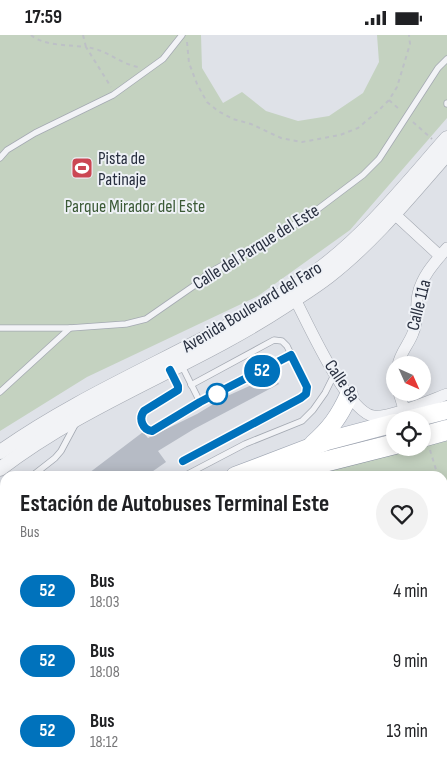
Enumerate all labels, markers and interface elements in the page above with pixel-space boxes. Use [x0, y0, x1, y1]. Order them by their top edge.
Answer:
text: 17:59 [25, 6, 62, 29]
place label: Pista de Patinaje [98, 148, 146, 190]
sports icon: Pista de Patinaje [70, 156, 94, 180]
park label: Parque Mirador del Este [65, 196, 205, 217]
street label: Calle del Parque del Este [189, 200, 323, 294]
street label: Avenida Boulevard del Faro [178, 257, 326, 357]
street label: Calle 11a [403, 277, 435, 333]
line badge: 52 [240, 355, 284, 387]
street label: Calle 8a [320, 356, 364, 406]
north arrow [386, 356, 431, 401]
map controls [386, 356, 431, 456]
text: 52 [254, 360, 270, 381]
unlabelled marker [206, 383, 228, 405]
button: locate [386, 411, 431, 456]
button: heart [376, 488, 428, 540]
text: Estación de Autobuses Terminal Este [20, 489, 329, 518]
text: Bus [20, 523, 40, 542]
text: Bus [90, 570, 115, 593]
text: 52 [40, 580, 55, 601]
text: 4 min [393, 580, 428, 603]
text: 18:03 [90, 593, 119, 612]
text: Bus [90, 640, 115, 663]
text: 52 [40, 650, 55, 671]
text: 9 min [393, 650, 428, 673]
text: 18:08 [90, 663, 120, 682]
text: Bus [90, 710, 115, 733]
text: 52 [40, 720, 55, 741]
text: 13 min [387, 720, 428, 743]
text: 18:12 [90, 733, 118, 752]

